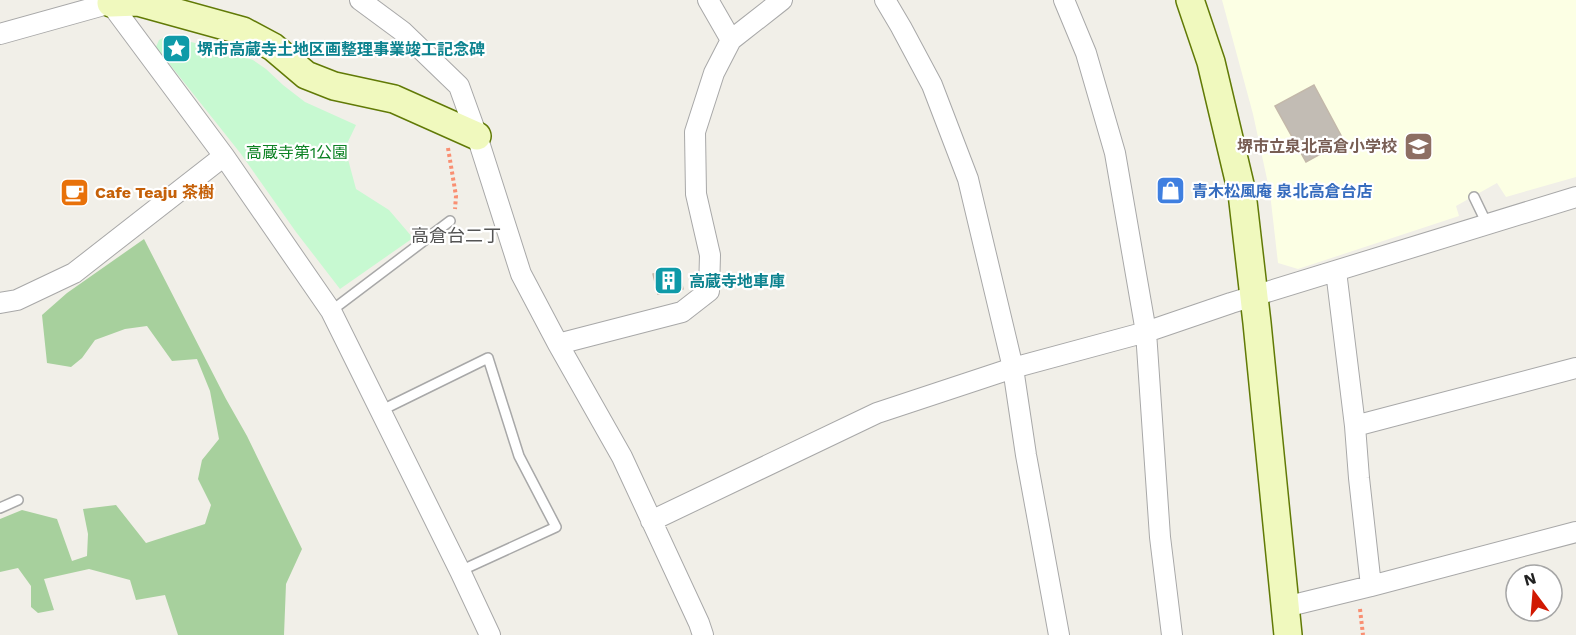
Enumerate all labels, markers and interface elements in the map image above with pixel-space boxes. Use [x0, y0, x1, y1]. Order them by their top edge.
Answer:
place icon: 堺市高蔵寺土地区画整理事業竣工記念碑 [160, 33, 192, 65]
place label: 堺市高蔵寺土地区画整理事業竣工記念碑 [197, 40, 485, 59]
school or university icon: 堺市立泉北高倉小学校 [1402, 130, 1434, 162]
place label: 堺市立泉北高倉小学校 [1237, 137, 1397, 156]
park label: 高蔵寺第1公園 [246, 143, 348, 162]
shop icon: 青木松風庵 泉北高倉台店 [1155, 175, 1187, 207]
cafe icon: Cafe Teaju 茶樹 [58, 176, 90, 208]
place label: 青木松風庵 泉北高倉台店 [1192, 182, 1373, 201]
place label: Cafe Teaju 茶樹 [95, 183, 214, 202]
district label: 高倉台二丁 [411, 225, 501, 246]
building icon: 高蔵寺地車庫 [652, 265, 684, 297]
place label: 高蔵寺地車庫 [689, 272, 785, 291]
north arrow [1504, 563, 1564, 623]
text: N [1522, 568, 1538, 590]

